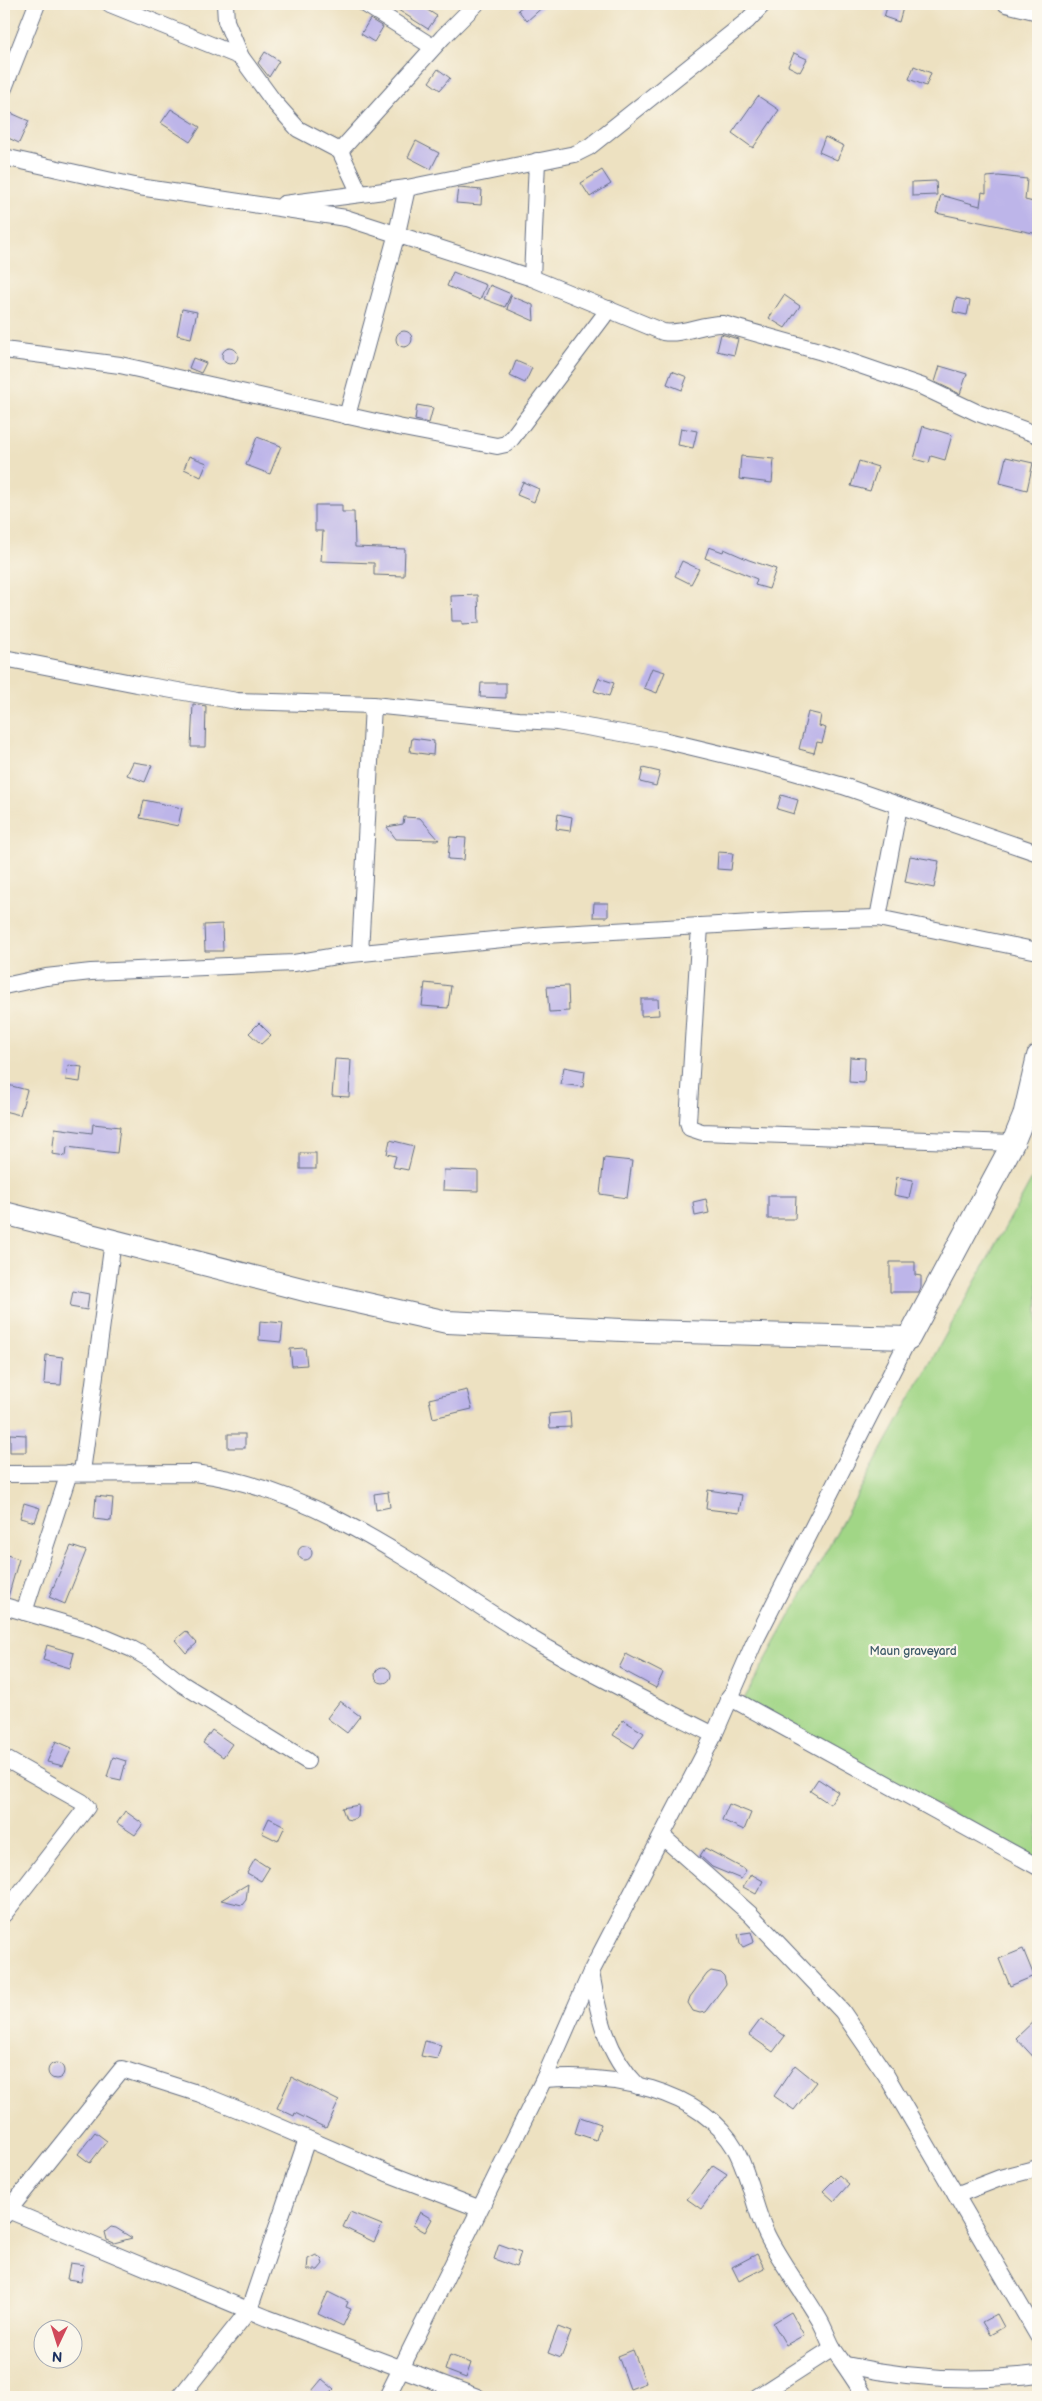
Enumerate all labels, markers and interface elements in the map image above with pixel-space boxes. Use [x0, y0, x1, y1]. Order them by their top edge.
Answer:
park label: Maun graveyard [869, 1644, 957, 1659]
north arrow [32, 2318, 82, 2368]
text: N [51, 2348, 63, 2365]

